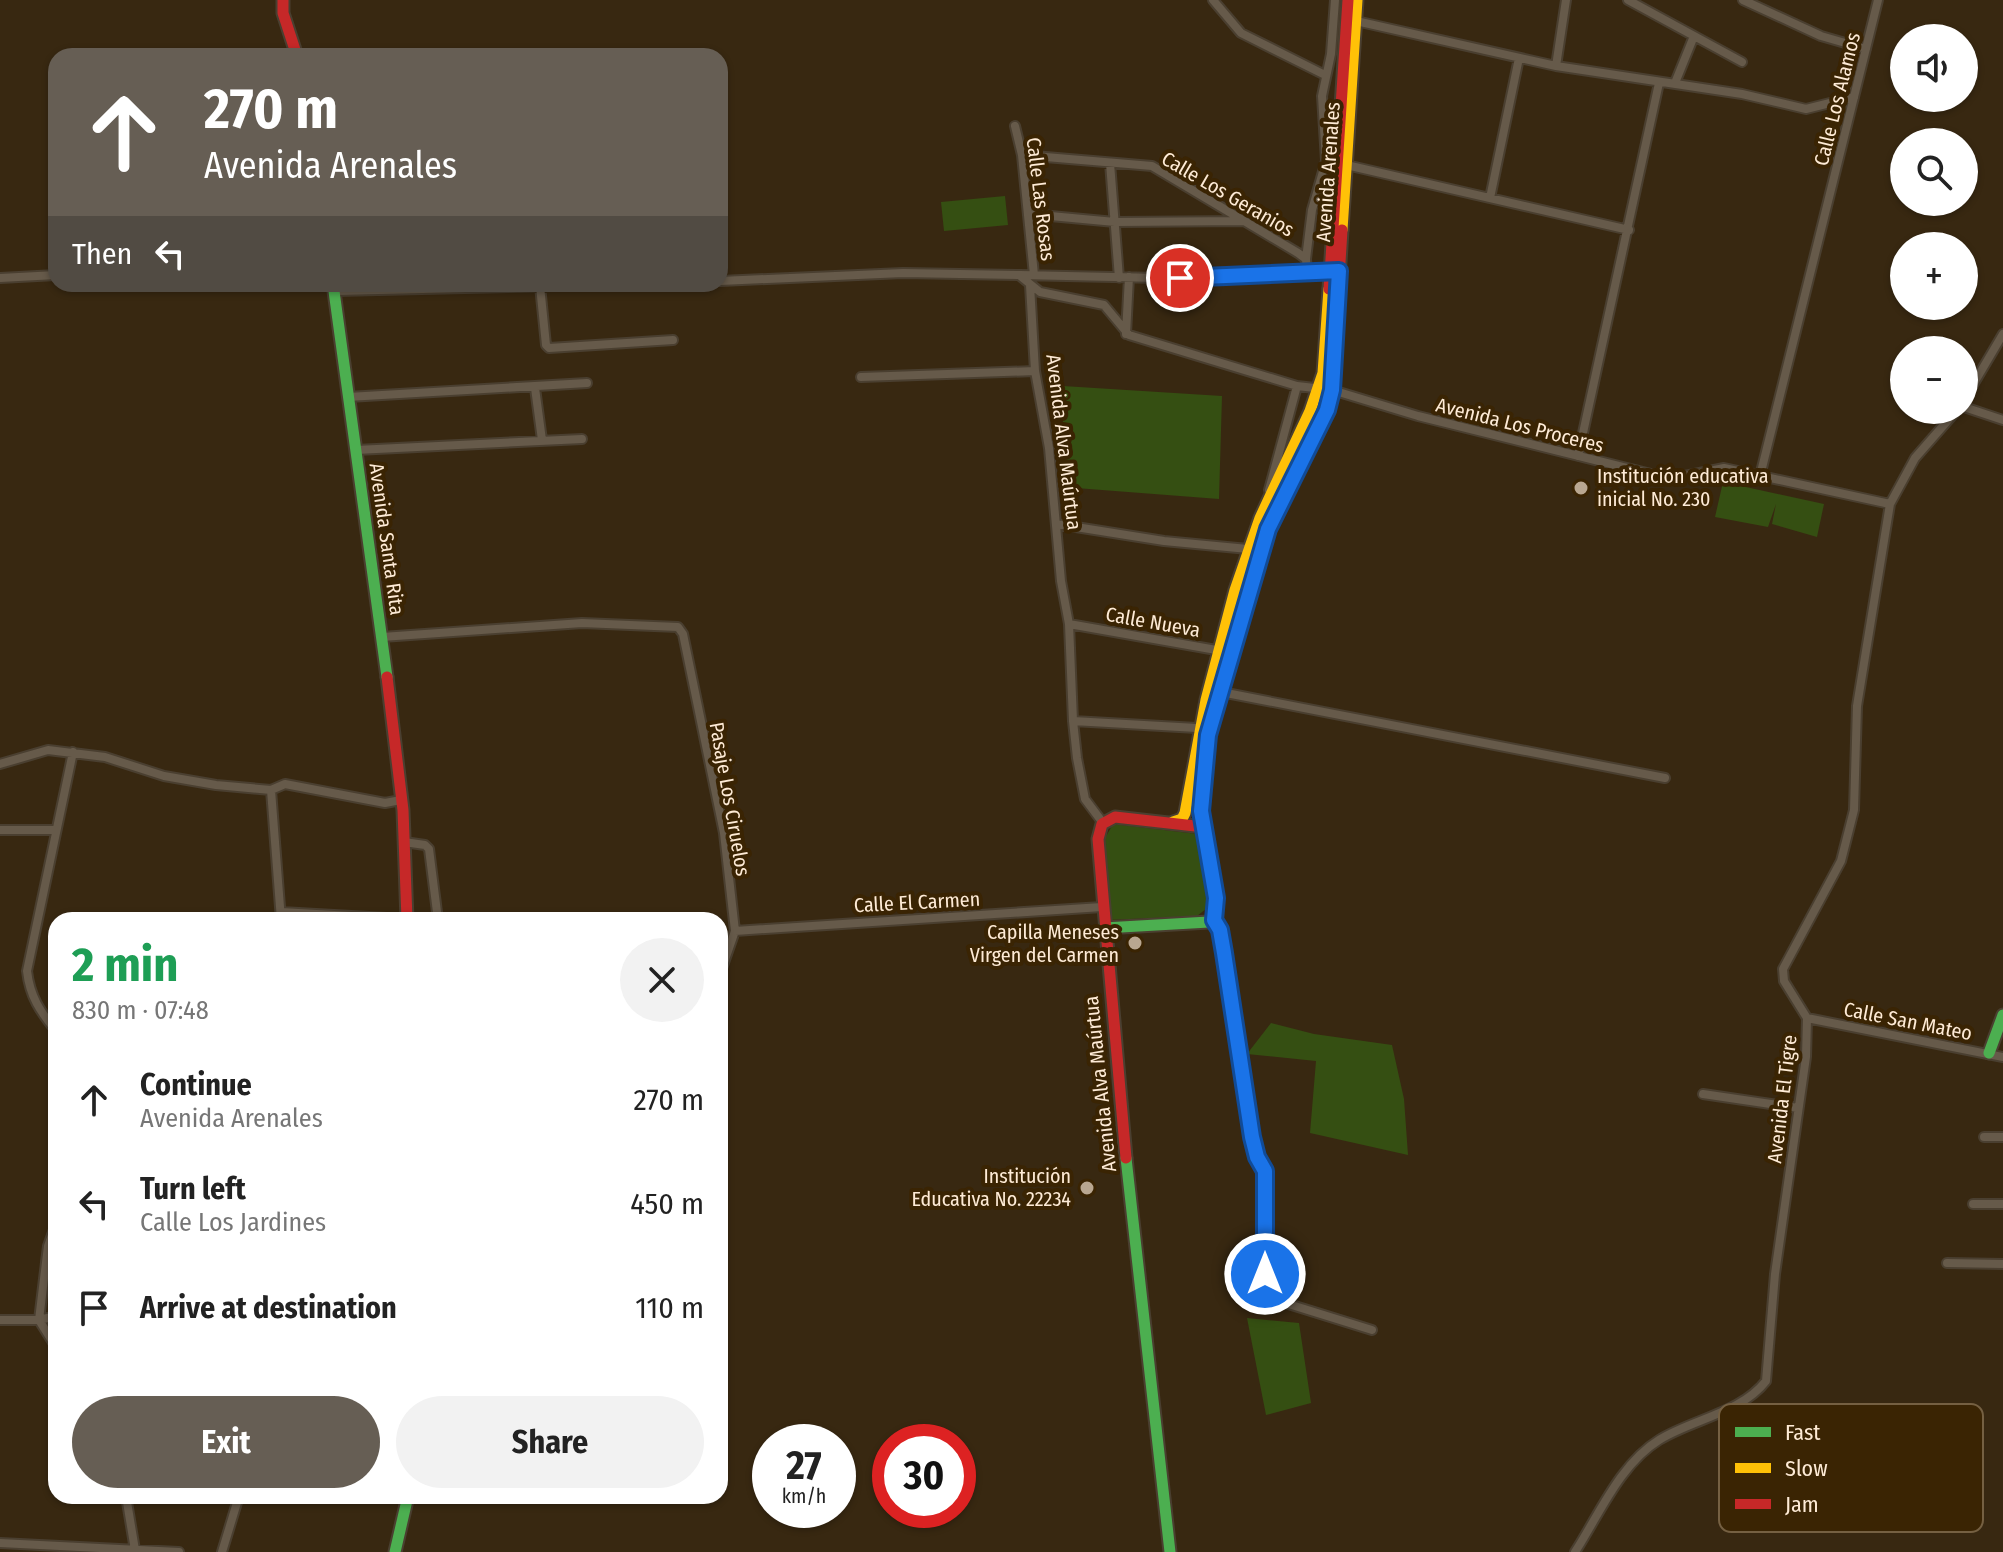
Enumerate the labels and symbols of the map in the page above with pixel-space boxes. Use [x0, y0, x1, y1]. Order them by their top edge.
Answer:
street label: Calle Los Alamos [1809, 30, 1865, 168]
street label: Avenida Arenales [1311, 101, 1345, 243]
street label: Calle Las Rosas [1022, 136, 1060, 262]
street label: Calle Los Geranios [1158, 146, 1298, 242]
pin [1146, 244, 1214, 312]
street label: Avenida Alva Maúrtua [1041, 353, 1087, 531]
street label: Avenida Los Proceres [1434, 393, 1606, 457]
street label: Avenida Santa Rita [364, 461, 410, 617]
place label: Institución educativa inicial No. 230 [1597, 464, 1768, 511]
marker: Institución educativa inicial No. 230 [1572, 479, 1590, 497]
street label: Calle Nueva [1104, 602, 1202, 642]
street label: Pasaje Los Ciruelos [705, 720, 755, 878]
street label: Calle El Carmen [853, 887, 981, 917]
place label: Capilla Meneses Virgen del Carmen [970, 920, 1119, 967]
marker: Capilla Meneses Virgen del Carmen [1126, 934, 1144, 952]
street label: Avenida Alva Maúrtua [1079, 995, 1121, 1173]
street label: Calle San Mateo [1842, 997, 1974, 1045]
street label: Avenida El Tigre [1762, 1033, 1802, 1165]
place label: Institución Educativa No. 22234 [912, 1164, 1071, 1211]
marker: Institución Educativa No. 22234 [1078, 1179, 1096, 1197]
position arrow [1223, 1232, 1307, 1316]
legend [1719, 1404, 1983, 1532]
text: Fast [1785, 1419, 1821, 1446]
speed limit sign: 30 [872, 1424, 976, 1528]
text: Slow [1785, 1455, 1828, 1482]
text: Jam [1785, 1491, 1819, 1518]

